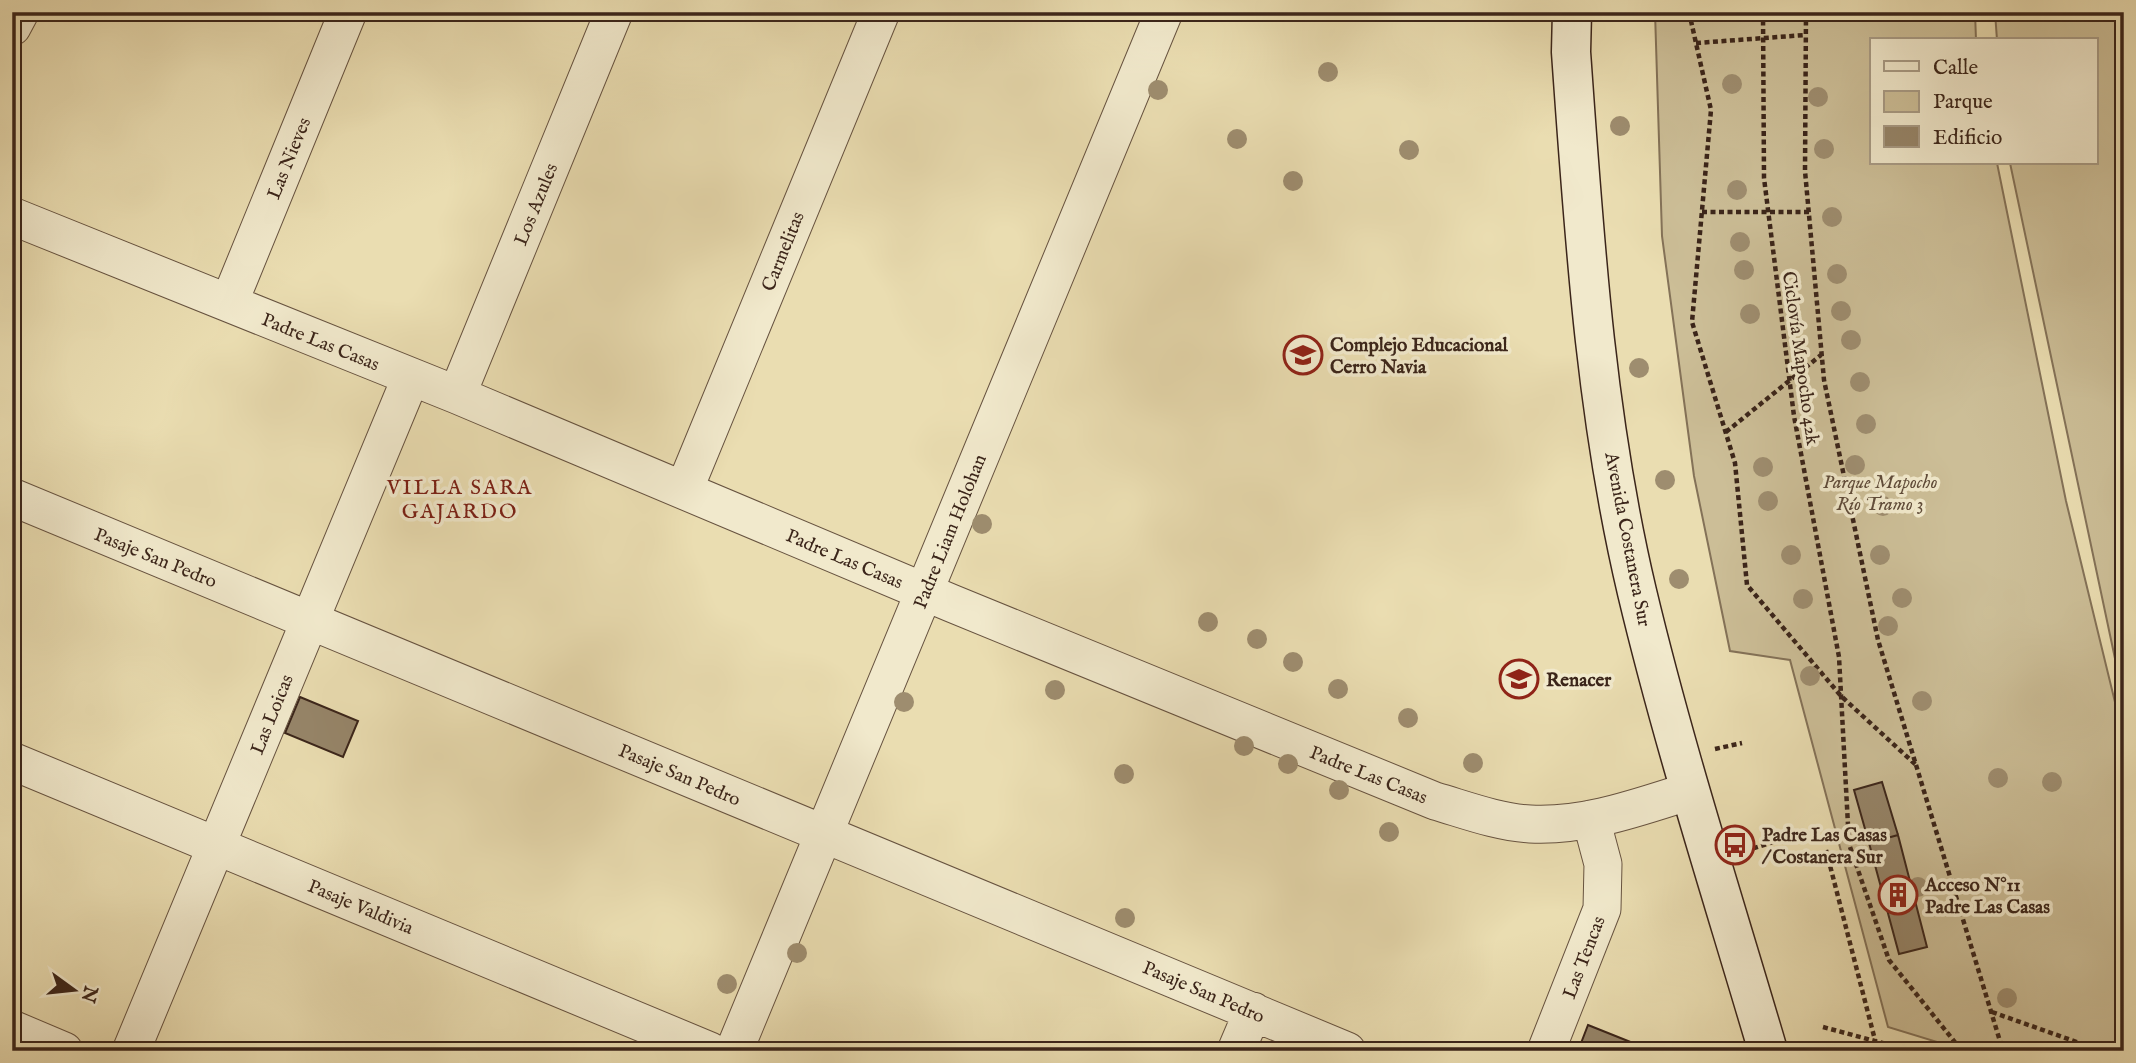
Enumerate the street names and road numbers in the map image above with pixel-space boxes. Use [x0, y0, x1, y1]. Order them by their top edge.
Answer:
street label: Las Nieves [263, 114, 317, 203]
street label: Los Azules [509, 160, 564, 249]
street label: Carmelitas [757, 208, 811, 295]
street label: Ciclovía Mapocho 42k [1776, 270, 1824, 448]
street label: Padre Las Casas [258, 308, 383, 377]
street label: Avenida Costanera Sur [1598, 449, 1656, 629]
street label: Padre Liam Holohan [909, 451, 993, 613]
street label: Pasaje San Pedro [90, 523, 220, 594]
street label: Padre Las Casas [782, 524, 906, 595]
street label: Las Loicas [246, 671, 300, 758]
street label: Pasaje San Pedro [615, 739, 744, 812]
street label: Padre Las Casas [1306, 741, 1431, 810]
street label: Pasaje Valdivia [304, 875, 418, 941]
street label: Las Tencas [1558, 913, 1612, 1002]
street label: Pasaje San Pedro [1139, 956, 1268, 1029]

